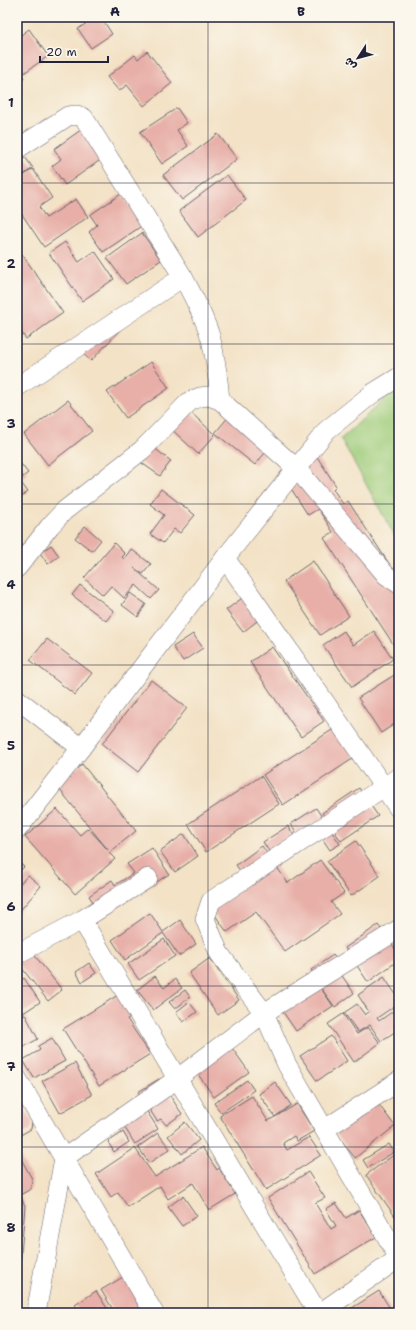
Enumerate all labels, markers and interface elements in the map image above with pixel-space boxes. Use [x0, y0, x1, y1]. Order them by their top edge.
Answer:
text: A [110, 3, 120, 20]
text: B [297, 3, 305, 20]
scale bar [40, 38, 108, 64]
north arrow [338, 38, 378, 78]
text: 20 m [46, 44, 77, 60]
text: ش [341, 54, 360, 73]
text: 1 [8, 94, 14, 111]
text: 2 [6, 255, 16, 272]
text: 3 [6, 415, 16, 432]
text: 4 [6, 576, 16, 593]
text: 5 [7, 737, 15, 754]
text: 6 [6, 898, 16, 915]
text: 7 [6, 1058, 16, 1075]
text: 8 [6, 1219, 16, 1236]

